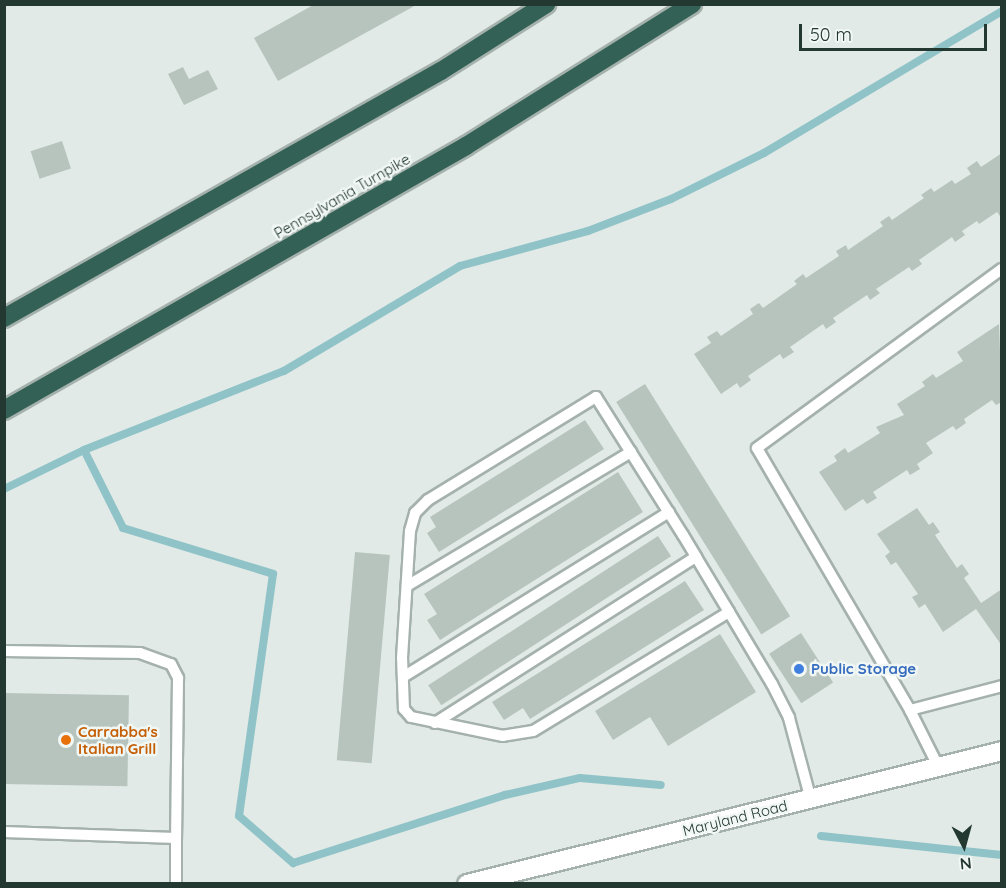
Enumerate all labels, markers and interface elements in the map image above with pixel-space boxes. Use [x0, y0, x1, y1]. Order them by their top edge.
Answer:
scale bar [802, 12, 990, 50]
text: 50 m [810, 23, 852, 46]
street label: Pennsylvania Turnpike [271, 150, 413, 242]
place label: Public Storage [811, 660, 916, 678]
marker: Public Storage [792, 662, 806, 676]
place label: Carrabba's Italian Grill [78, 722, 158, 757]
marker: Carrabba's Italian Grill [59, 733, 73, 747]
street label: Maryland Road [681, 796, 789, 840]
north arrow [934, 816, 994, 876]
text: N [959, 853, 973, 874]

